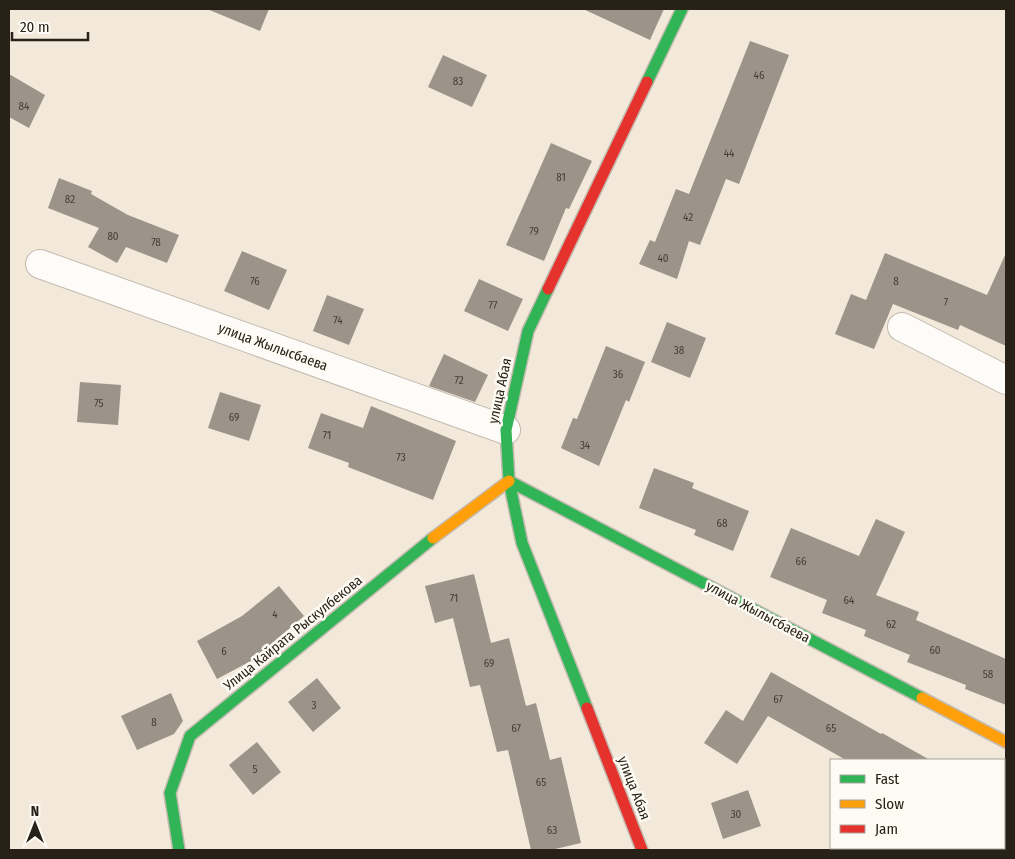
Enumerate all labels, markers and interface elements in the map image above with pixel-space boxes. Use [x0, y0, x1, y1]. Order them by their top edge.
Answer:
scale bar [12, 10, 89, 42]
text: 20 m [20, 18, 50, 36]
house number: 46 [754, 69, 765, 82]
house number: 83 [453, 75, 463, 88]
house number: 84 [19, 100, 30, 113]
house number: 44 [724, 147, 735, 160]
house number: 81 [556, 171, 566, 184]
house number: 82 [65, 193, 75, 206]
house number: 42 [683, 211, 693, 224]
house number: 79 [529, 225, 539, 238]
house number: 80 [107, 230, 119, 243]
house number: 78 [151, 236, 161, 249]
house number: 40 [657, 252, 669, 265]
house number: 76 [250, 275, 260, 288]
house number: 8 [893, 275, 899, 288]
house number: 7 [944, 296, 949, 309]
house number: 77 [489, 299, 498, 312]
house number: 74 [333, 314, 343, 327]
street label: улица Жылысбаева [216, 319, 330, 375]
house number: 38 [674, 344, 685, 357]
street label: улица Абая [485, 357, 515, 425]
house number: 36 [613, 368, 624, 381]
house number: 72 [454, 374, 464, 387]
house number: 75 [94, 397, 104, 410]
house number: 69 [229, 411, 239, 424]
house number: 71 [323, 429, 331, 442]
house number: 34 [580, 439, 591, 452]
house number: 73 [396, 451, 406, 464]
house number: 68 [717, 517, 728, 530]
house number: 66 [796, 555, 807, 568]
street label: Улица Кайрата Рыскулбекова [220, 572, 366, 695]
street label: улица Жылысбаева [703, 577, 813, 647]
house number: 71 [450, 592, 458, 605]
house number: 64 [844, 594, 855, 607]
house number: 4 [272, 608, 278, 621]
house number: 62 [886, 618, 896, 631]
house number: 60 [929, 644, 941, 657]
house number: 6 [221, 645, 227, 658]
house number: 69 [484, 657, 494, 670]
house number: 58 [983, 668, 994, 681]
house number: 67 [773, 693, 783, 706]
house number: 3 [312, 699, 317, 712]
house number: 8 [151, 716, 157, 729]
house number: 67 [511, 722, 521, 735]
house number: 65 [826, 722, 836, 735]
street label: улица Абая [614, 754, 654, 822]
legend [830, 759, 1005, 849]
house number: 5 [252, 763, 258, 776]
text: Fast [875, 770, 899, 788]
house number: 65 [536, 776, 546, 789]
text: Slow [875, 795, 904, 813]
north arrow [10, 799, 60, 849]
text: N [31, 803, 39, 820]
house number: 30 [731, 808, 742, 821]
text: Jam [875, 820, 898, 838]
house number: 63 [547, 824, 557, 837]

